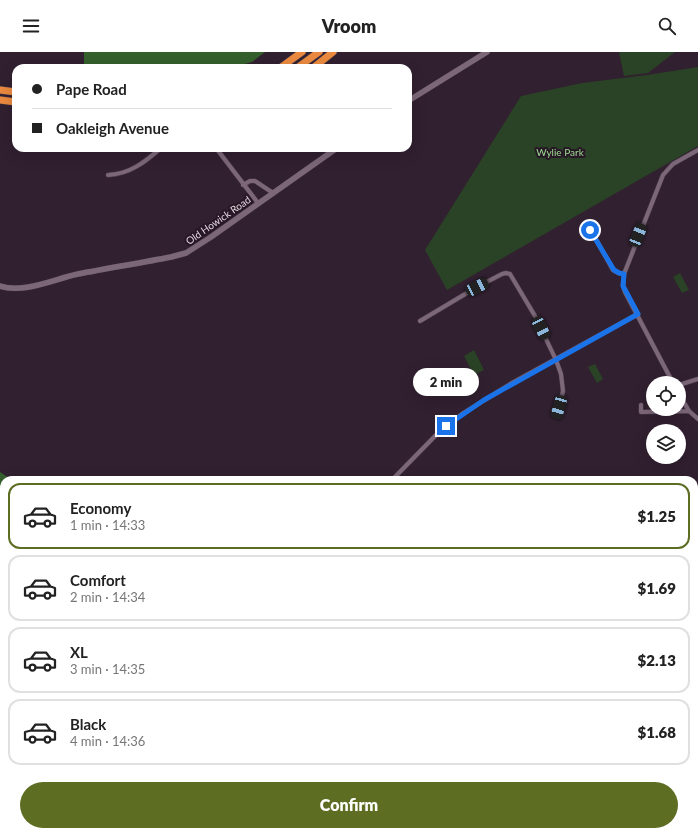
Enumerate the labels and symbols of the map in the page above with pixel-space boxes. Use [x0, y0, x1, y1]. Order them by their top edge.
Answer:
park label: Wylie Park [536, 146, 585, 158]
street label: Old Howick Road [183, 193, 253, 247]
route start [581, 221, 599, 239]
car [628, 222, 648, 248]
car [464, 276, 490, 298]
car [530, 315, 552, 341]
callout: 2 min [413, 368, 479, 396]
car [550, 394, 568, 420]
route end [437, 417, 455, 435]

